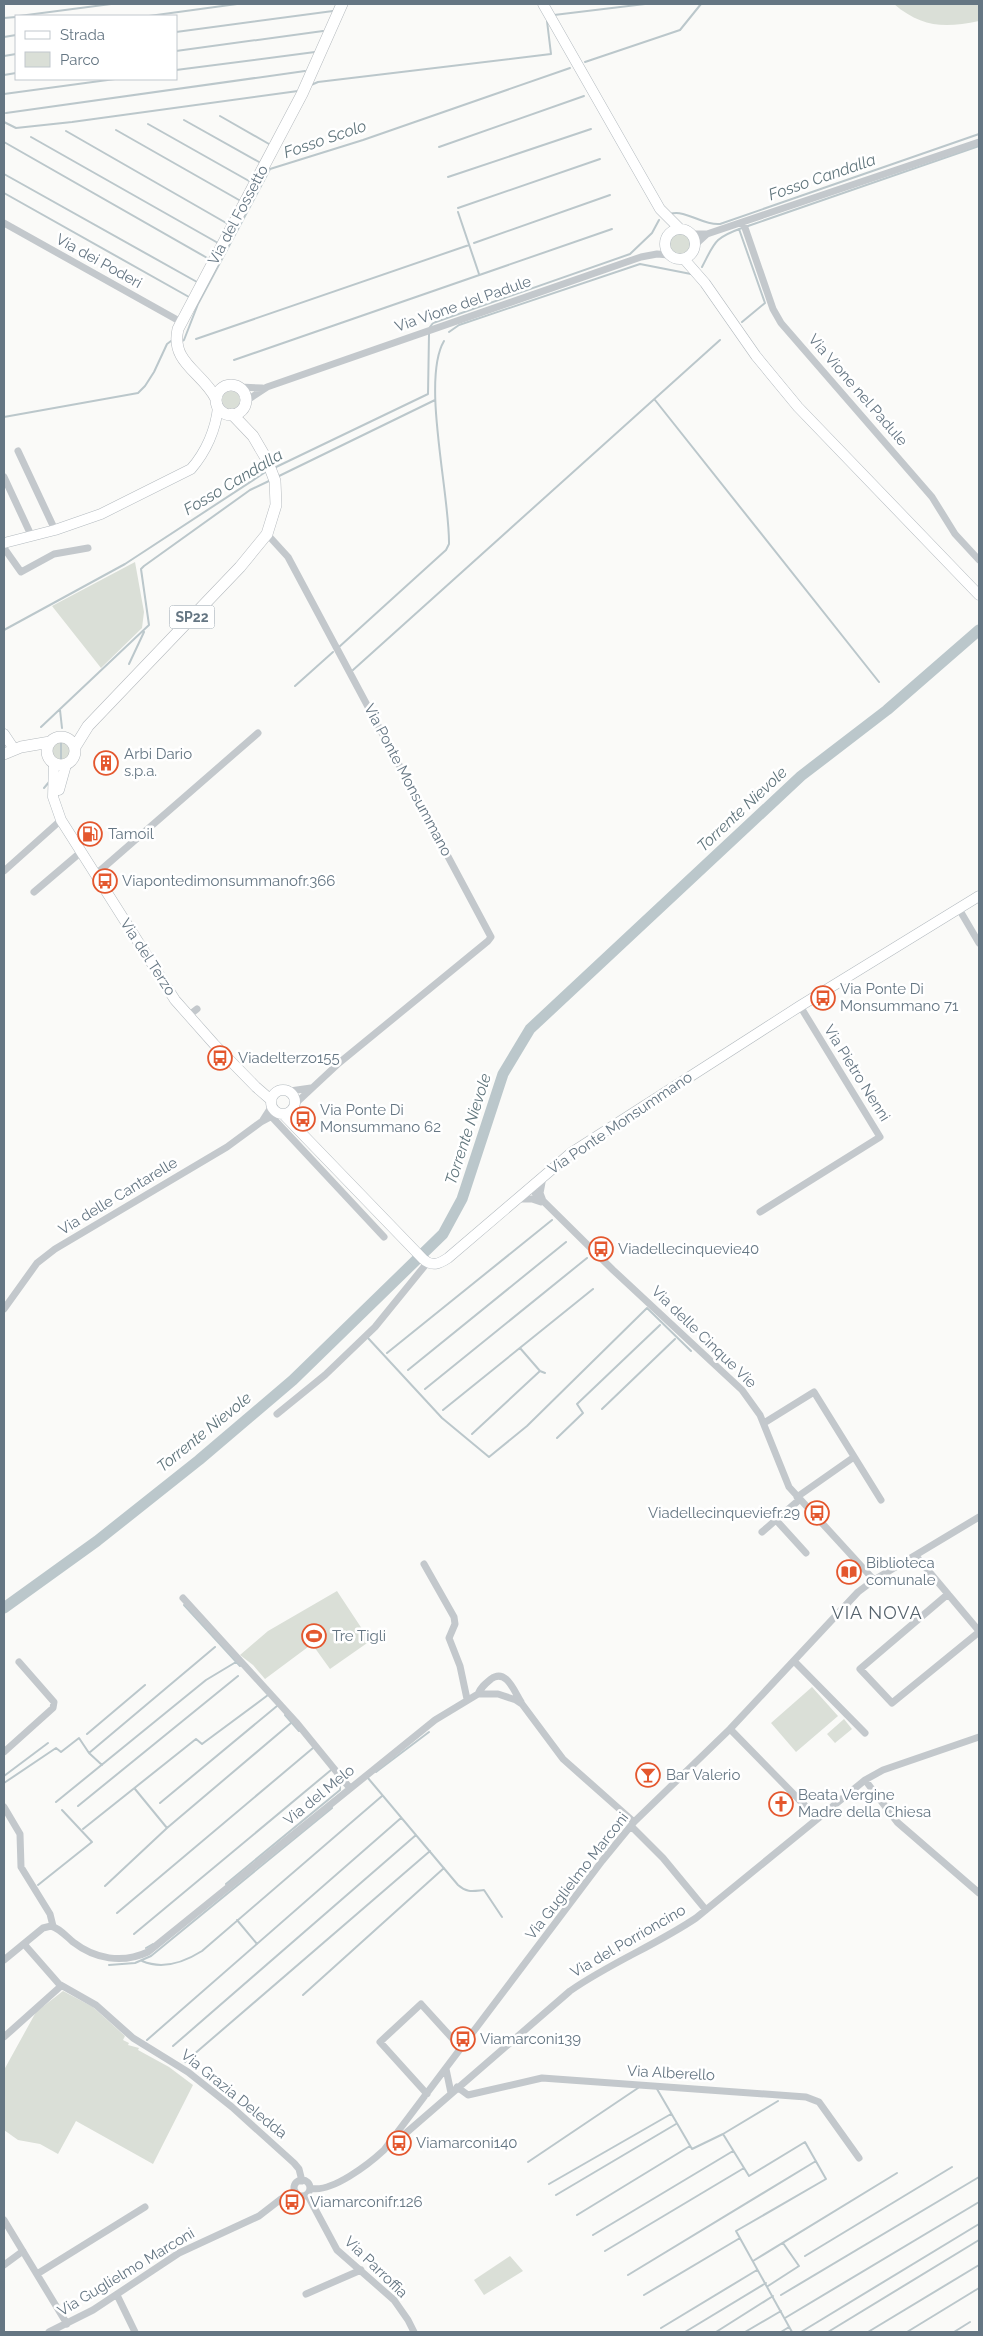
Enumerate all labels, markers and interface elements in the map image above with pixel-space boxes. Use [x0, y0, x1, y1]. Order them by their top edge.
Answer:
legend [15, 15, 178, 80]
text: Strada [60, 26, 105, 44]
text: Parco [60, 51, 100, 69]
water label: Fosso Scolo [281, 116, 369, 162]
water label: Fosso Candalla [766, 150, 878, 204]
street label: Via del Fossetto [204, 162, 272, 268]
street label: Via dei Poderi [53, 230, 145, 292]
street label: Via Vione del Padule [393, 272, 534, 336]
street label: Via Vione nel Padule [805, 330, 912, 450]
water label: Fosso Candalla [180, 445, 286, 519]
road number: SP22 [170, 606, 214, 628]
street label: Via Ponte Monsummano [360, 701, 456, 859]
place label: Arbi Dario s.p.a. [124, 745, 192, 780]
building icon: Arbi Dario s.p.a. [93, 750, 119, 776]
water label: Torrente Nievole [693, 762, 791, 855]
fuel station icon: Tamoil [77, 821, 103, 847]
place label: Tamoil [108, 825, 155, 843]
bus stop icon: Viapontedimonsummanofr.366 [92, 868, 118, 894]
place label: Viapontedimonsummanofr.366 [122, 872, 335, 890]
street label: Via del Terzo [116, 915, 180, 999]
place label: Via Ponte Di Monsummano 71 [840, 980, 959, 1015]
bus stop icon: Via Ponte Di Monsummano 71 [810, 985, 836, 1011]
street label: Via Pietro Nenni [820, 1021, 894, 1125]
bus stop icon: Viadelterzo155 [207, 1045, 233, 1071]
place label: Viadelterzo155 [238, 1049, 340, 1067]
street label: Via Ponte Monsummano [544, 1068, 696, 1178]
water label: Torrente Nievole [441, 1071, 495, 1187]
place label: Via Ponte Di Monsummano 62 [320, 1101, 441, 1136]
bus stop icon: Via Ponte Di Monsummano 62 [290, 1106, 316, 1132]
street label: Via delle Cantarelle [55, 1153, 181, 1239]
bus stop icon: Viadellecinquevie40 [588, 1236, 614, 1262]
place label: Viadellecinquevie40 [618, 1240, 759, 1258]
street label: Via delle Cinque Vie [648, 1282, 760, 1392]
water label: Torrente Nievole [153, 1388, 255, 1476]
bus stop icon: Viadellecinqueviefr.29 [804, 1500, 830, 1526]
place label: Viadellecinqueviefr.29 [648, 1504, 800, 1522]
place label: Biblioteca comunale [866, 1554, 936, 1589]
library icon: Biblioteca comunale [836, 1559, 862, 1585]
district label: VIA NOVA [831, 1602, 923, 1623]
sports icon: Tre Tigli [301, 1623, 327, 1649]
place label: Tre Tigli [332, 1627, 386, 1645]
street label: Via del Melo [280, 1761, 358, 1829]
bar icon: Bar Valerio [635, 1762, 661, 1788]
place label: Bar Valerio [666, 1766, 740, 1784]
place label: Beata Vergine Madre della Chiesa [798, 1786, 931, 1821]
church icon: Beata Vergine Madre della Chiesa [768, 1791, 794, 1817]
street label: Via Guglielmo Marconi [522, 1809, 632, 1943]
street label: Via del Porrioncino [567, 1901, 689, 1981]
bus stop icon: Viamarconi139 [450, 2026, 476, 2052]
place label: Viamarconi139 [480, 2030, 581, 2048]
street label: Via Grazia Deledda [177, 2046, 291, 2142]
street label: Via Alberello [626, 2062, 716, 2084]
bus stop icon: Viamarconi140 [386, 2130, 412, 2156]
place label: Viamarconi140 [416, 2134, 518, 2152]
bus stop icon: Viamarconifr.126 [279, 2189, 305, 2215]
place label: Viamarconifr.126 [310, 2193, 423, 2211]
street label: Via Guglielmo Marconi [54, 2224, 198, 2320]
street label: Via Parroffia [341, 2232, 411, 2302]

